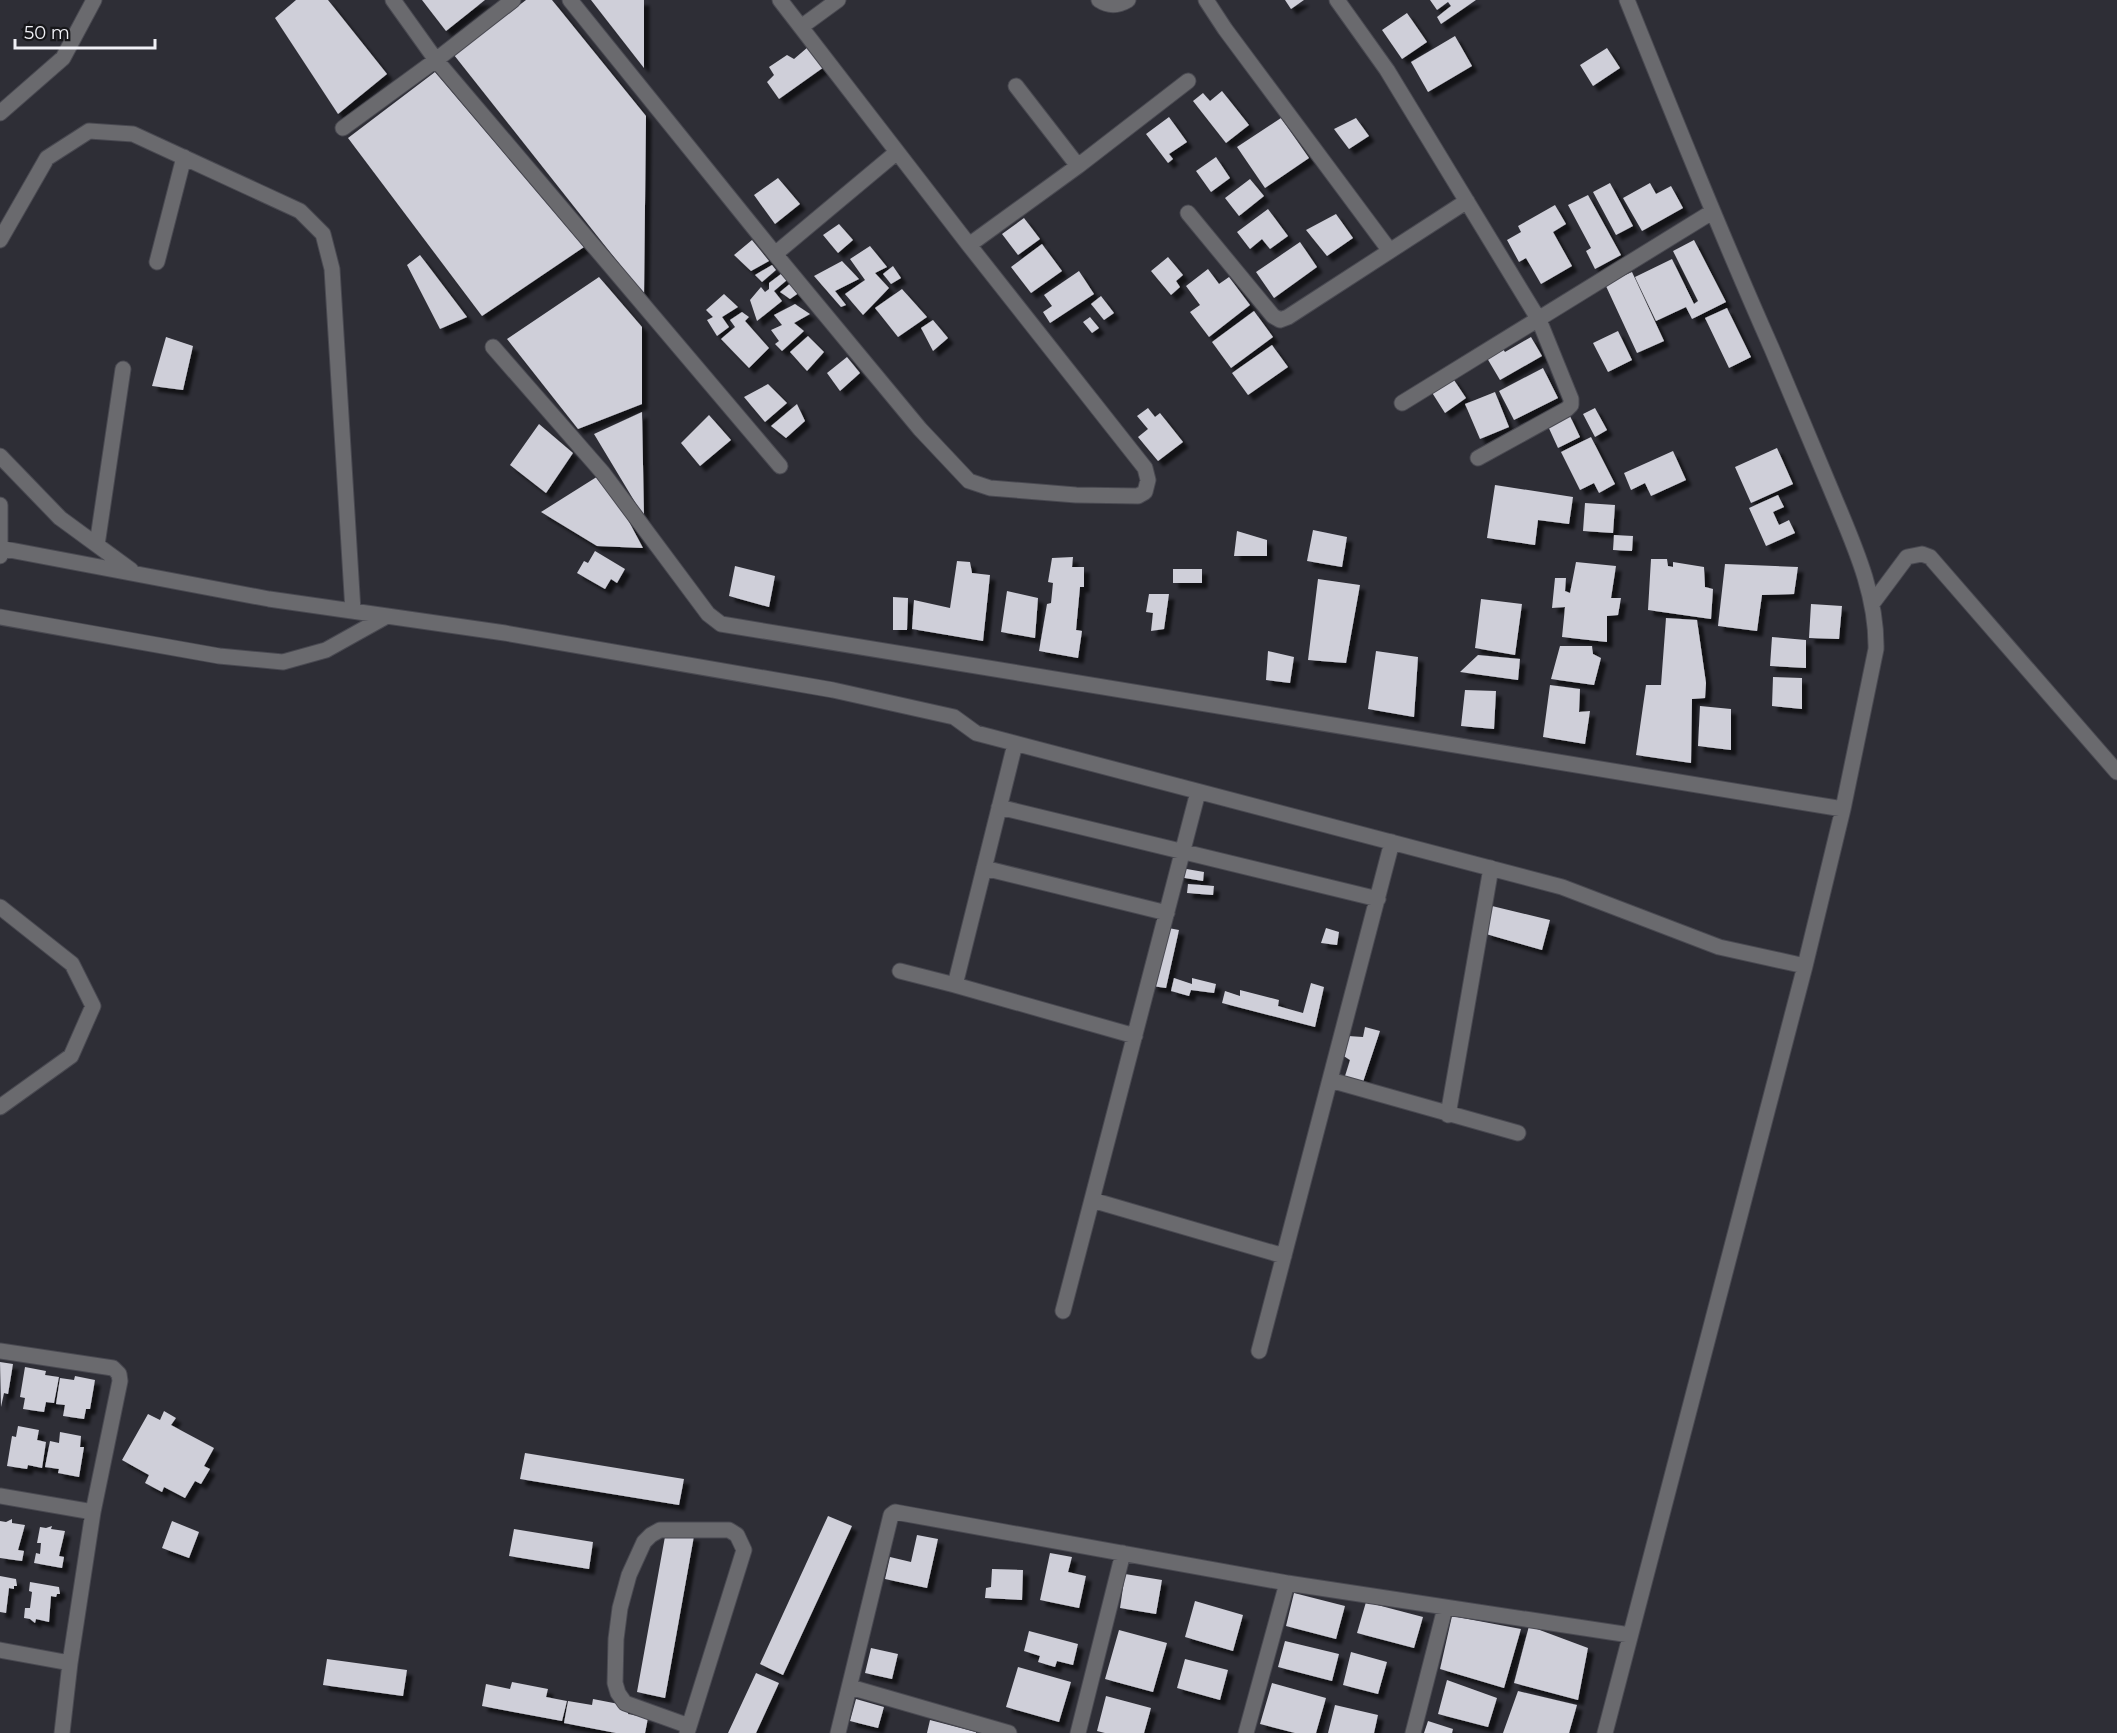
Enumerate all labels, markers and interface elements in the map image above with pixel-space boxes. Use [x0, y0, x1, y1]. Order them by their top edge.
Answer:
scale bar [15, 12, 154, 50]
text: 50 m [24, 22, 70, 44]

